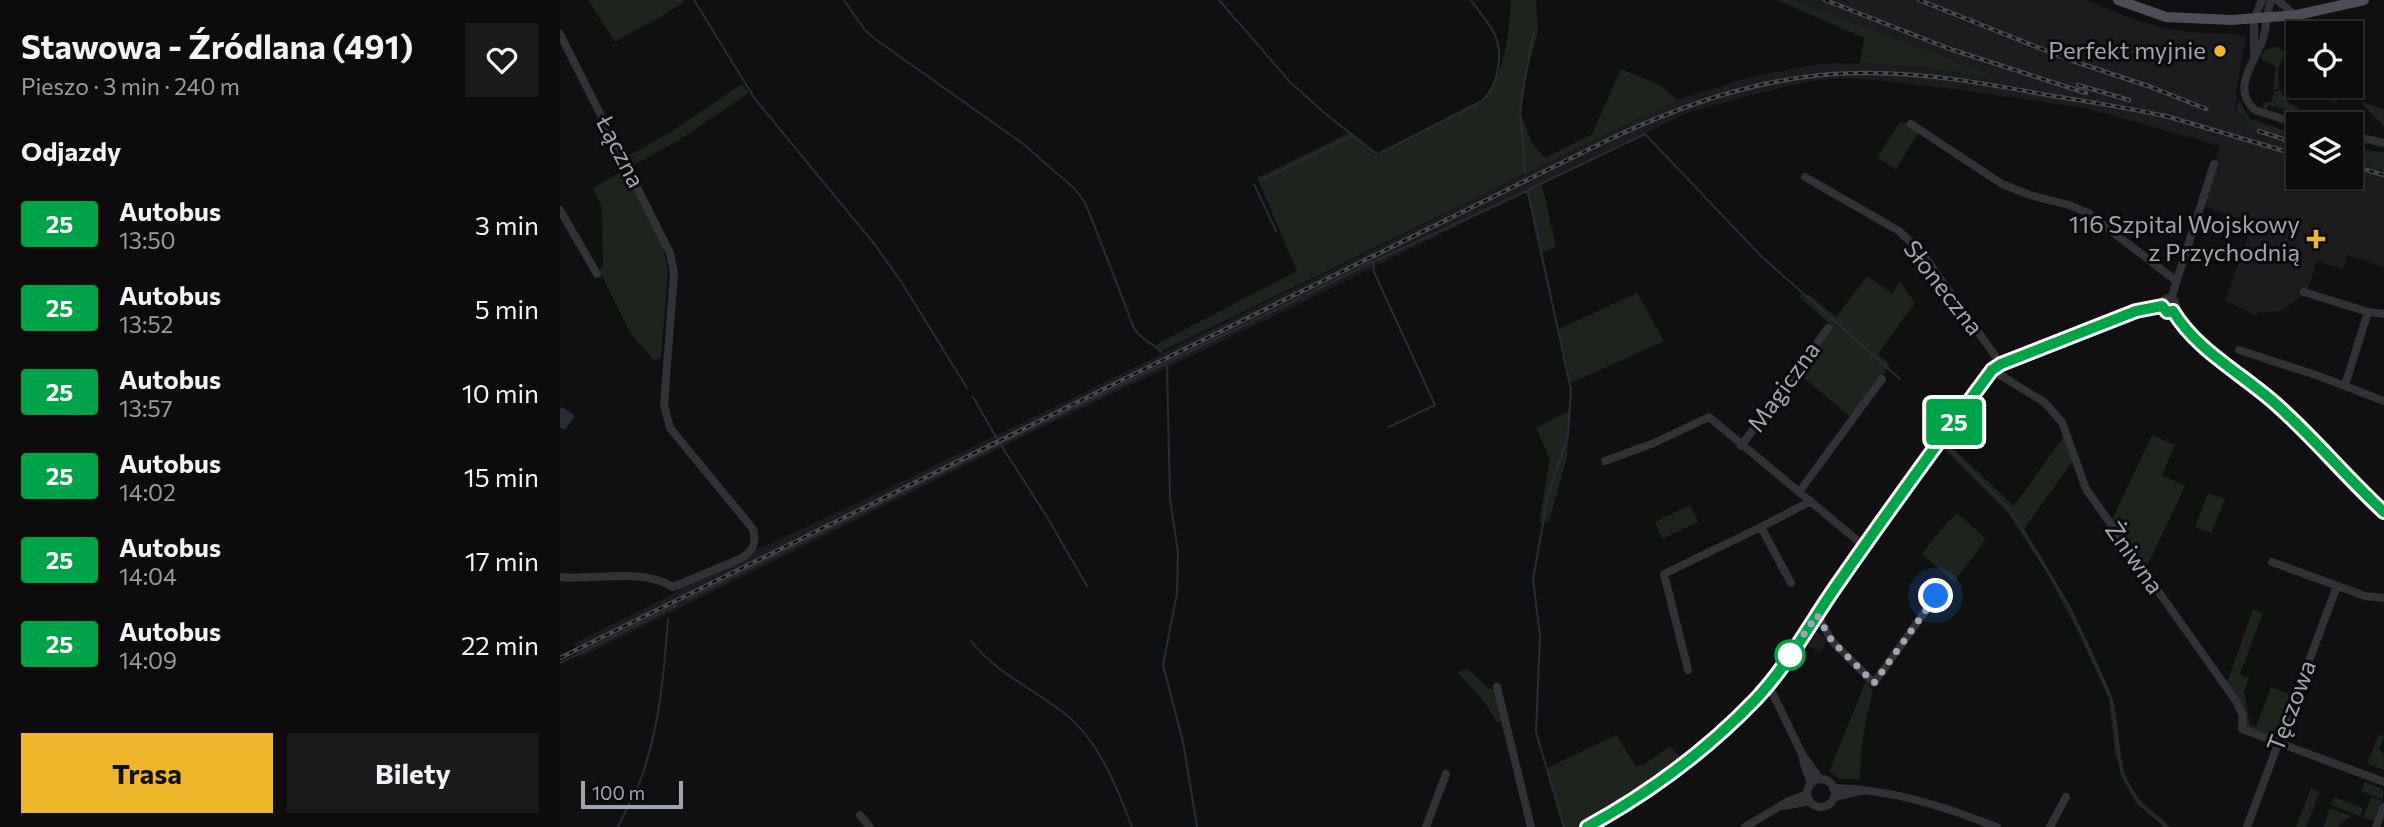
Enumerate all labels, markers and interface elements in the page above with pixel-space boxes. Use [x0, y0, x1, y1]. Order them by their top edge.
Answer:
map controls [2286, 21, 2363, 189]
button: locate [2286, 21, 2363, 98]
button: heart [465, 23, 539, 97]
text: Stawowa - Źródlana (491) [21, 25, 413, 66]
place label: Perfekt myjnie [2048, 35, 2206, 64]
marker: Perfekt myjnie [2212, 43, 2228, 59]
text: Pieszo · 3 min · 240 m [21, 72, 240, 100]
street label: Łączna [591, 110, 652, 192]
button: layers [2286, 112, 2363, 189]
text: Odjazdy [21, 135, 121, 166]
text: Autobus [119, 195, 221, 226]
text: 25 [46, 209, 73, 238]
text: 3 min [475, 209, 539, 240]
place label: 116 Szpital Wojskowy z Przychodnią [2069, 209, 2300, 266]
text: 13:50 [119, 226, 176, 254]
marker: 116 Szpital Wojskowy z Przychodnią [2306, 229, 2326, 249]
street label: Słoneczna [1898, 234, 1990, 340]
text: Autobus [119, 279, 221, 310]
text: 25 [46, 293, 73, 322]
text: 5 min [475, 293, 539, 324]
text: 13:52 [119, 310, 173, 338]
street label: Magiczna [1740, 335, 1825, 437]
text: Autobus [119, 363, 221, 394]
text: 25 [46, 377, 73, 406]
text: 10 min [462, 377, 539, 408]
text: 13:57 [119, 394, 173, 422]
line badge: 25 [1922, 399, 1986, 445]
text: 25 [1940, 407, 1968, 436]
text: Autobus [119, 447, 221, 478]
text: 25 [46, 461, 73, 490]
text: 15 min [464, 461, 539, 492]
text: 14:02 [119, 478, 176, 506]
street label: Żniwna [2100, 515, 2170, 599]
text: Autobus [119, 531, 221, 562]
text: 25 [46, 545, 73, 574]
text: 17 min [465, 545, 539, 576]
text: 14:04 [119, 562, 177, 590]
your location [1918, 578, 1953, 613]
text: Autobus [119, 615, 221, 646]
text: 25 [46, 629, 73, 658]
text: 22 min [461, 629, 539, 660]
unlabelled marker [1775, 640, 1805, 670]
text: 14:09 [119, 646, 177, 674]
street label: Tęczowa [2260, 656, 2321, 755]
button: Trasa [21, 733, 273, 813]
button: Bilety [287, 733, 539, 813]
scale bar [581, 778, 682, 810]
text: 100 m [592, 781, 645, 804]

